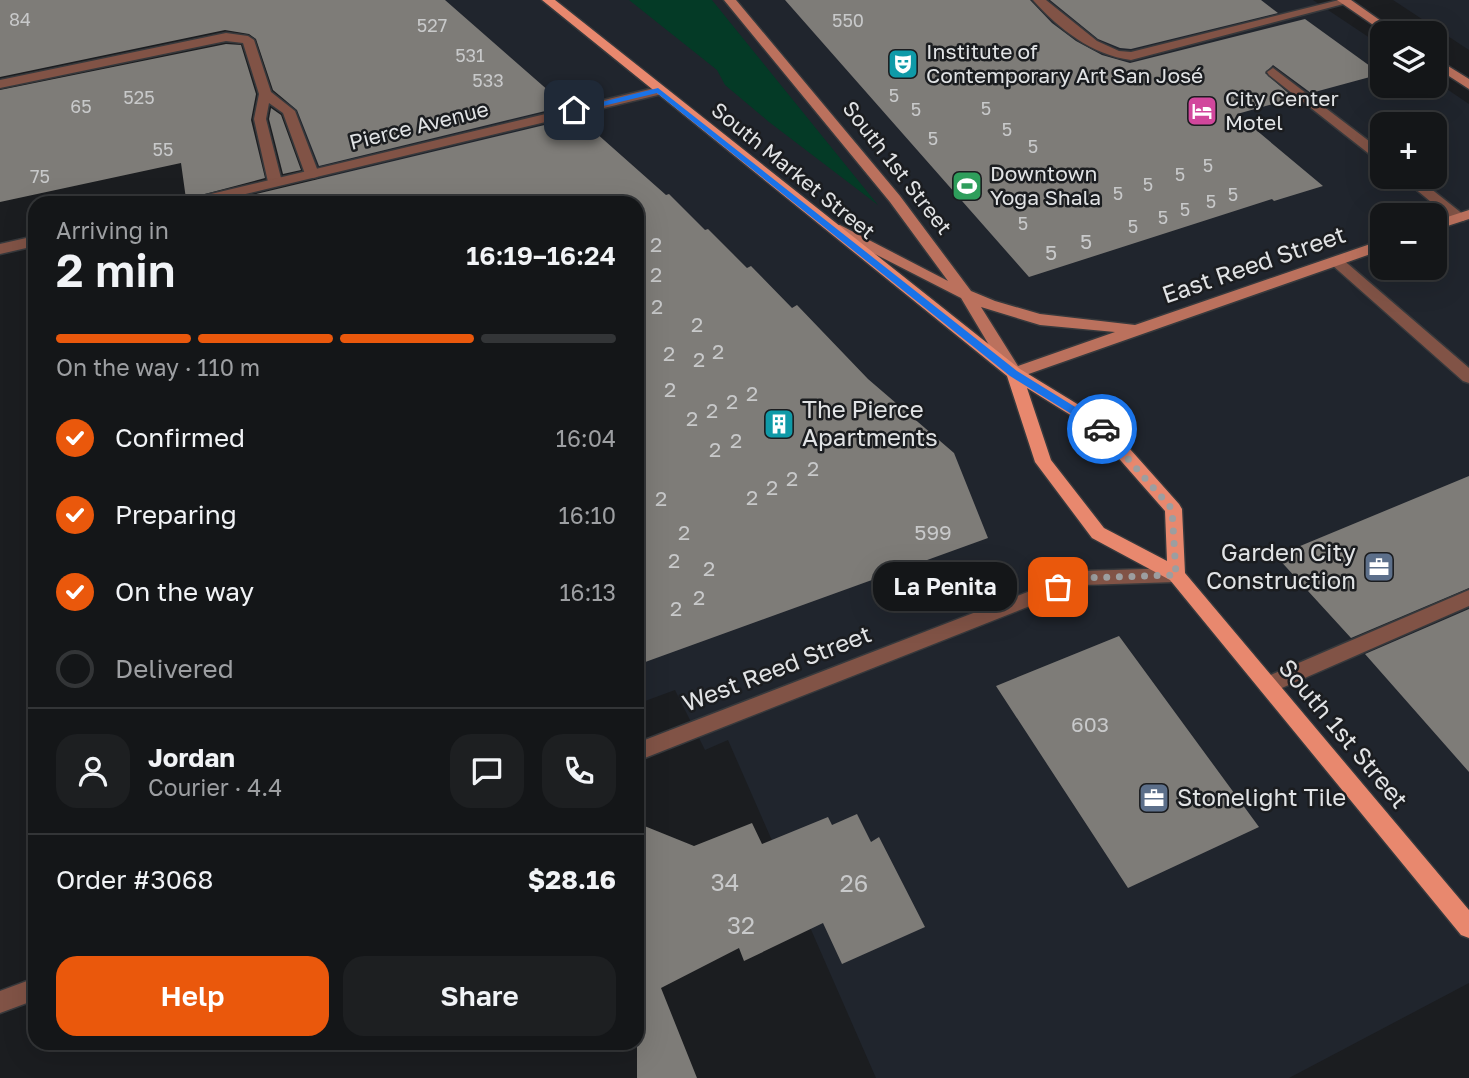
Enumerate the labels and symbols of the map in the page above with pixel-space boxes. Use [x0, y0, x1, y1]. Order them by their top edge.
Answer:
house number: 84 [9, 8, 31, 30]
house number: 550 [832, 9, 864, 31]
house number: 527 [417, 14, 447, 36]
place label: Institute of Contemporary Art San José [926, 38, 1203, 88]
house number: 531 [455, 44, 485, 66]
theatre icon: Institute of Contemporary Art San José [886, 47, 920, 81]
house number: 533 [472, 69, 504, 91]
pin [544, 80, 604, 140]
house number: 5 [889, 84, 899, 106]
place label: City Center Motel [1225, 85, 1339, 135]
house number: 525 [123, 86, 155, 108]
hotel icon: City Center Motel [1185, 94, 1219, 128]
house number: 65 [70, 95, 92, 117]
street label: Pierce Avenue [346, 95, 491, 155]
street label: South 1st Street [838, 95, 958, 239]
street label: South Market Street [707, 96, 881, 244]
house number: 5 [981, 97, 991, 119]
house number: 5 [911, 98, 921, 120]
house number: 5 [1002, 118, 1012, 140]
house number: 5 [928, 127, 938, 149]
house number: 5 [1028, 135, 1038, 157]
house number: 55 [153, 138, 173, 160]
house number: 5 [1203, 154, 1213, 176]
place label: Downtown Yoga Shala [990, 160, 1101, 210]
house number: 5 [1175, 163, 1185, 185]
house number: 75 [30, 165, 50, 187]
sports icon: Downtown Yoga Shala [950, 169, 984, 203]
house number: 5 [1143, 173, 1153, 195]
house number: 5 [1113, 182, 1123, 204]
house number: 5 [1228, 183, 1238, 205]
house number: 5 [1206, 190, 1216, 212]
house number: 5 [1180, 198, 1190, 220]
house number: 5 [1158, 206, 1168, 228]
house number: 5 [1018, 212, 1028, 234]
house number: 5 [1128, 215, 1138, 237]
street label: East Reed Street [1158, 219, 1349, 309]
house number: 5 [1080, 228, 1092, 254]
house number: 2 [650, 231, 662, 257]
house number: 5 [1045, 239, 1057, 265]
house number: 2 [650, 261, 662, 287]
house number: 2 [651, 293, 663, 319]
house number: 2 [691, 311, 703, 337]
house number: 2 [712, 338, 724, 364]
house number: 2 [663, 340, 675, 366]
house number: 2 [693, 346, 705, 372]
house number: 2 [664, 376, 676, 402]
house number: 2 [746, 380, 758, 406]
house number: 2 [726, 388, 738, 414]
place label: The Pierce Apartments [802, 394, 938, 451]
courier [1067, 394, 1137, 464]
house number: 2 [706, 397, 718, 423]
house number: 2 [686, 405, 698, 431]
building icon: The Pierce Apartments [762, 407, 796, 441]
house number: 2 [730, 427, 742, 453]
house number: 2 [709, 436, 721, 462]
house number: 2 [807, 455, 819, 481]
house number: 2 [786, 465, 798, 491]
house number: 2 [766, 474, 778, 500]
house number: 2 [746, 484, 758, 510]
house number: 2 [655, 485, 667, 511]
house number: 2 [678, 519, 690, 545]
house number: 599 [914, 519, 952, 545]
place label: Garden City Construction [1206, 537, 1356, 594]
house number: 2 [668, 547, 680, 573]
office icon: Garden City Construction [1362, 550, 1396, 584]
house number: 2 [703, 555, 715, 581]
pin [1028, 557, 1088, 617]
callout: La Penita [872, 562, 1016, 612]
house number: 2 [693, 584, 705, 610]
house number: 2 [670, 595, 682, 621]
street label: West Reed Street [678, 618, 875, 717]
street label: South 1st Street [1273, 653, 1415, 813]
house number: 603 [1071, 711, 1109, 737]
office icon: Stonelight Tile [1137, 781, 1171, 815]
place label: Stonelight Tile [1177, 782, 1346, 811]
house number: 34 [711, 867, 739, 896]
house number: 26 [840, 868, 868, 897]
house number: 32 [727, 910, 755, 939]

